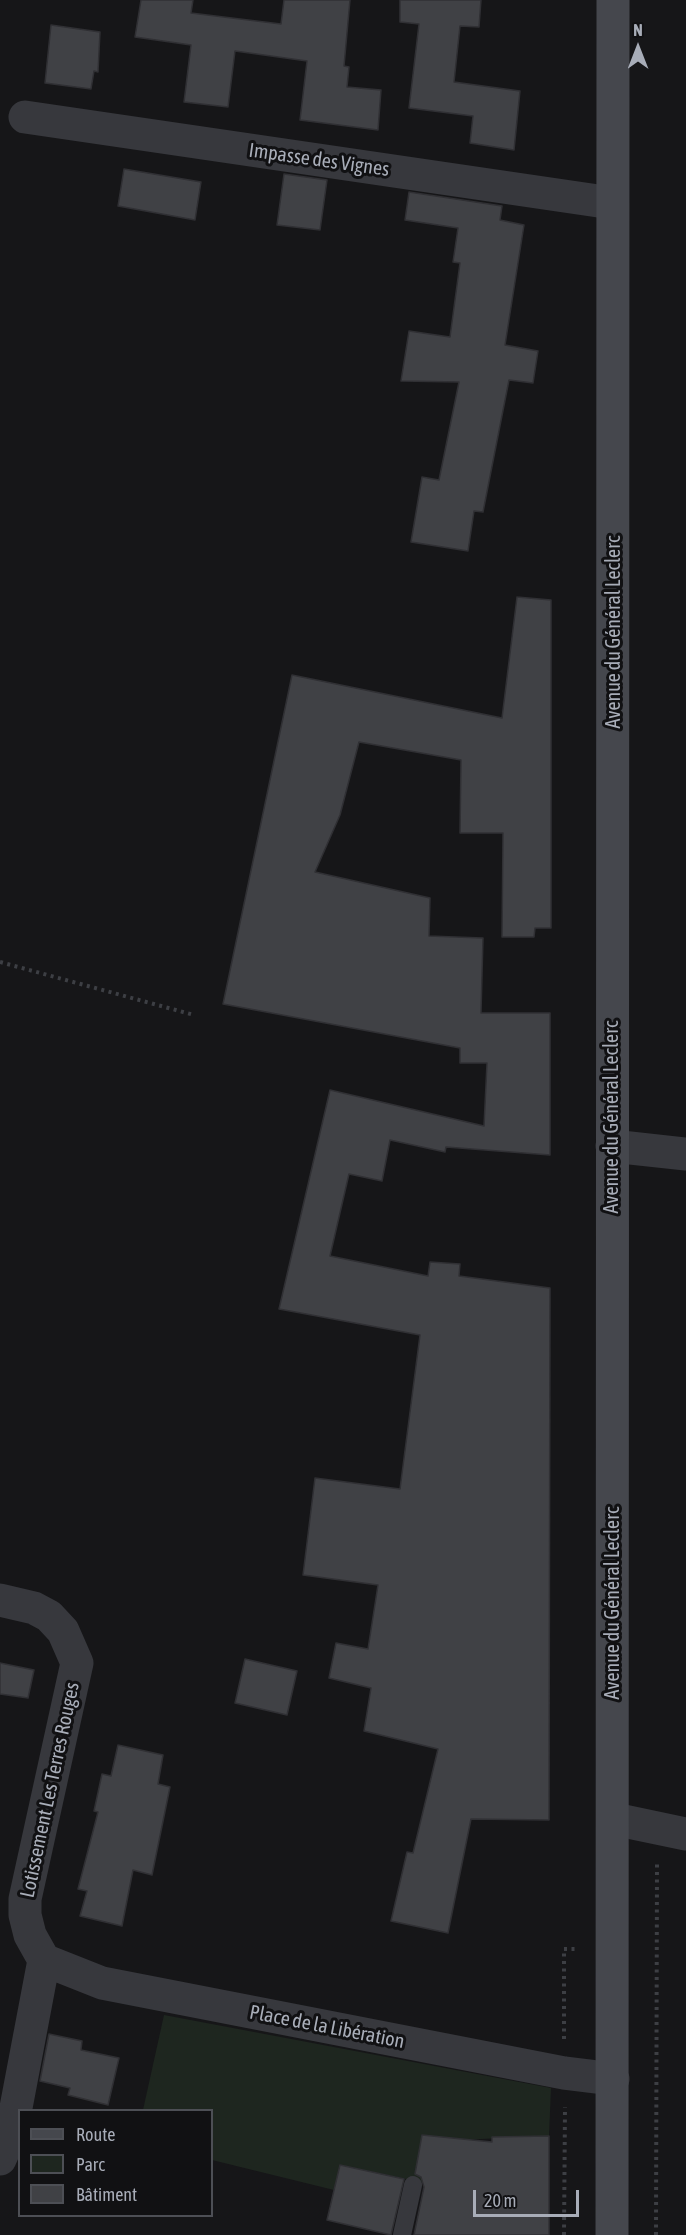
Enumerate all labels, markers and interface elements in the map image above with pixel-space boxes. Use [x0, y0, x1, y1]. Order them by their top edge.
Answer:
north arrow [608, 18, 668, 78]
text: N [633, 21, 643, 39]
street label: Impasse des Vignes [247, 138, 391, 182]
street label: Avenue du Général Leclerc [602, 536, 626, 728]
street label: Avenue du Général Leclerc [600, 1021, 624, 1213]
street label: Avenue du Général Leclerc [601, 1507, 625, 1699]
street label: Lotissement Les Terres Rouges [15, 1680, 85, 1900]
street label: Place de la Libération [247, 2000, 407, 2054]
legend [18, 2109, 213, 2217]
text: Route [76, 2124, 115, 2145]
text: Parc [76, 2154, 105, 2175]
scale bar [476, 2178, 582, 2216]
text: Bâtiment [76, 2184, 137, 2205]
text: 20 m [484, 2190, 516, 2211]

